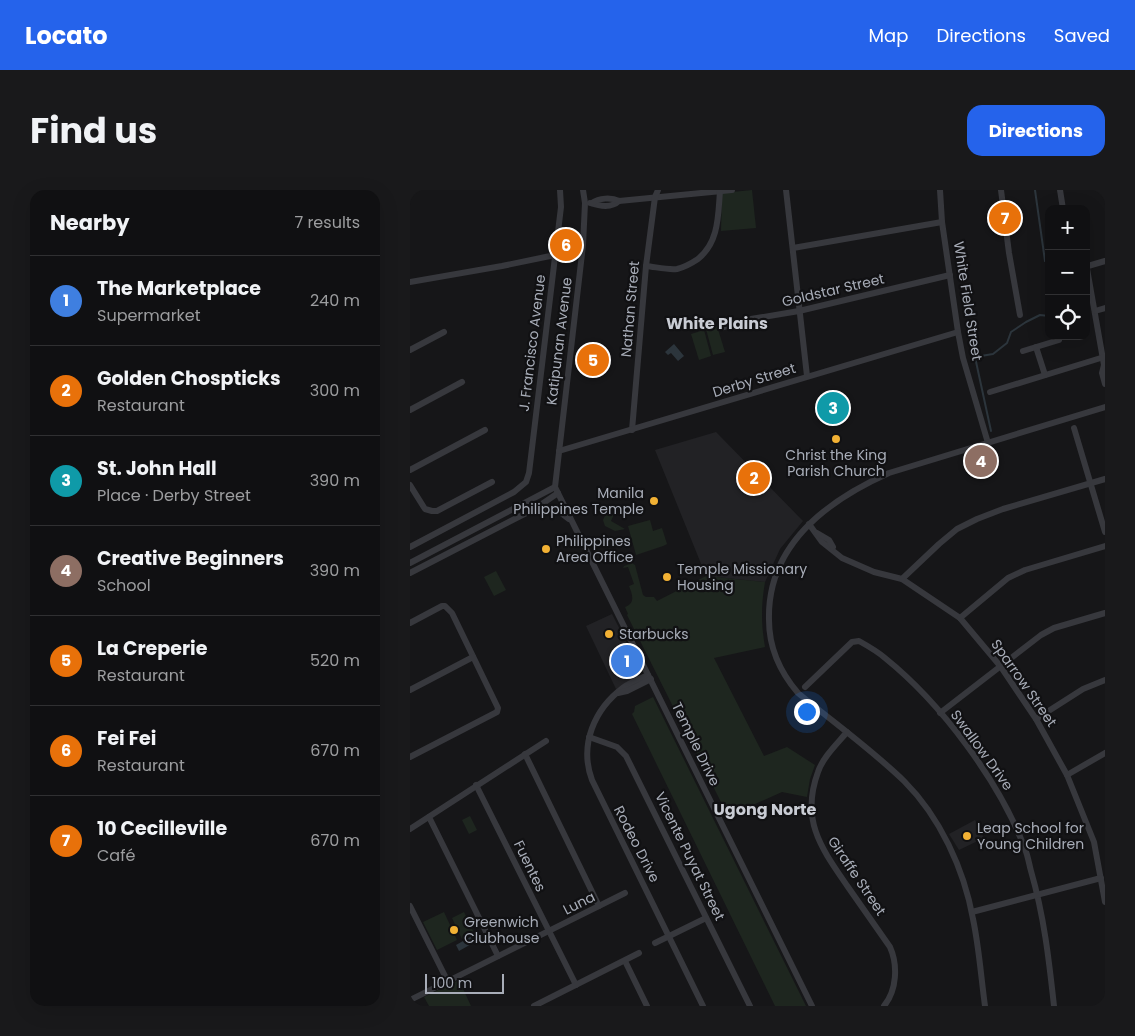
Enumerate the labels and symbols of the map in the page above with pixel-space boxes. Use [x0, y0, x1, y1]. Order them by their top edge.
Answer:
pin: 7 [989, 199, 1021, 237]
pin: 6 [550, 226, 582, 264]
street label: White Field Street [949, 240, 987, 362]
street label: Nathan Street [616, 260, 644, 358]
street label: Goldstar Street [780, 268, 886, 312]
street label: J. Francisco Avenue [514, 273, 550, 413]
street label: Katipunan Avenue [541, 276, 577, 406]
district label: White Plains [666, 312, 768, 335]
pin: 5 [577, 341, 609, 379]
street label: Derby Street [710, 358, 798, 402]
pin: 3 [817, 389, 849, 427]
marker: Christ the King Parish Church [830, 433, 842, 445]
pin: 4 [965, 442, 997, 480]
place label: Christ the King Parish Church [785, 445, 887, 481]
pin: 2 [738, 459, 770, 497]
place label: Manila Philippines Temple [513, 483, 644, 519]
marker: Manila Philippines Temple [648, 495, 660, 507]
place label: Philippines Area Office [556, 531, 634, 567]
marker: Philippines Area Office [540, 543, 552, 555]
place label: Temple Missionary Housing [677, 559, 807, 595]
marker: Temple Missionary Housing [661, 571, 673, 583]
place label: Starbucks [619, 624, 688, 644]
marker: Starbucks [603, 628, 615, 640]
street label: Sparrow Street [986, 635, 1062, 731]
pin: 1 [611, 642, 643, 680]
street label: Temple Drive [667, 699, 725, 790]
your location [794, 699, 820, 725]
street label: Swallow Drive [946, 706, 1018, 795]
street label: Vicente Puyat Street [650, 788, 730, 924]
district label: Ugong Norte [714, 798, 817, 821]
street label: Rodeo Drive [609, 802, 665, 886]
place label: Leap School for Young Children [977, 818, 1084, 854]
marker: Leap School for Young Children [961, 830, 973, 842]
street label: Giraffe Street [823, 832, 891, 920]
street label: Fuentes [509, 837, 551, 895]
street label: Luna [560, 886, 598, 920]
place label: Greenwich Clubhouse [464, 912, 540, 948]
marker: Greenwich Clubhouse [448, 924, 460, 936]
scale bar [425, 971, 504, 994]

